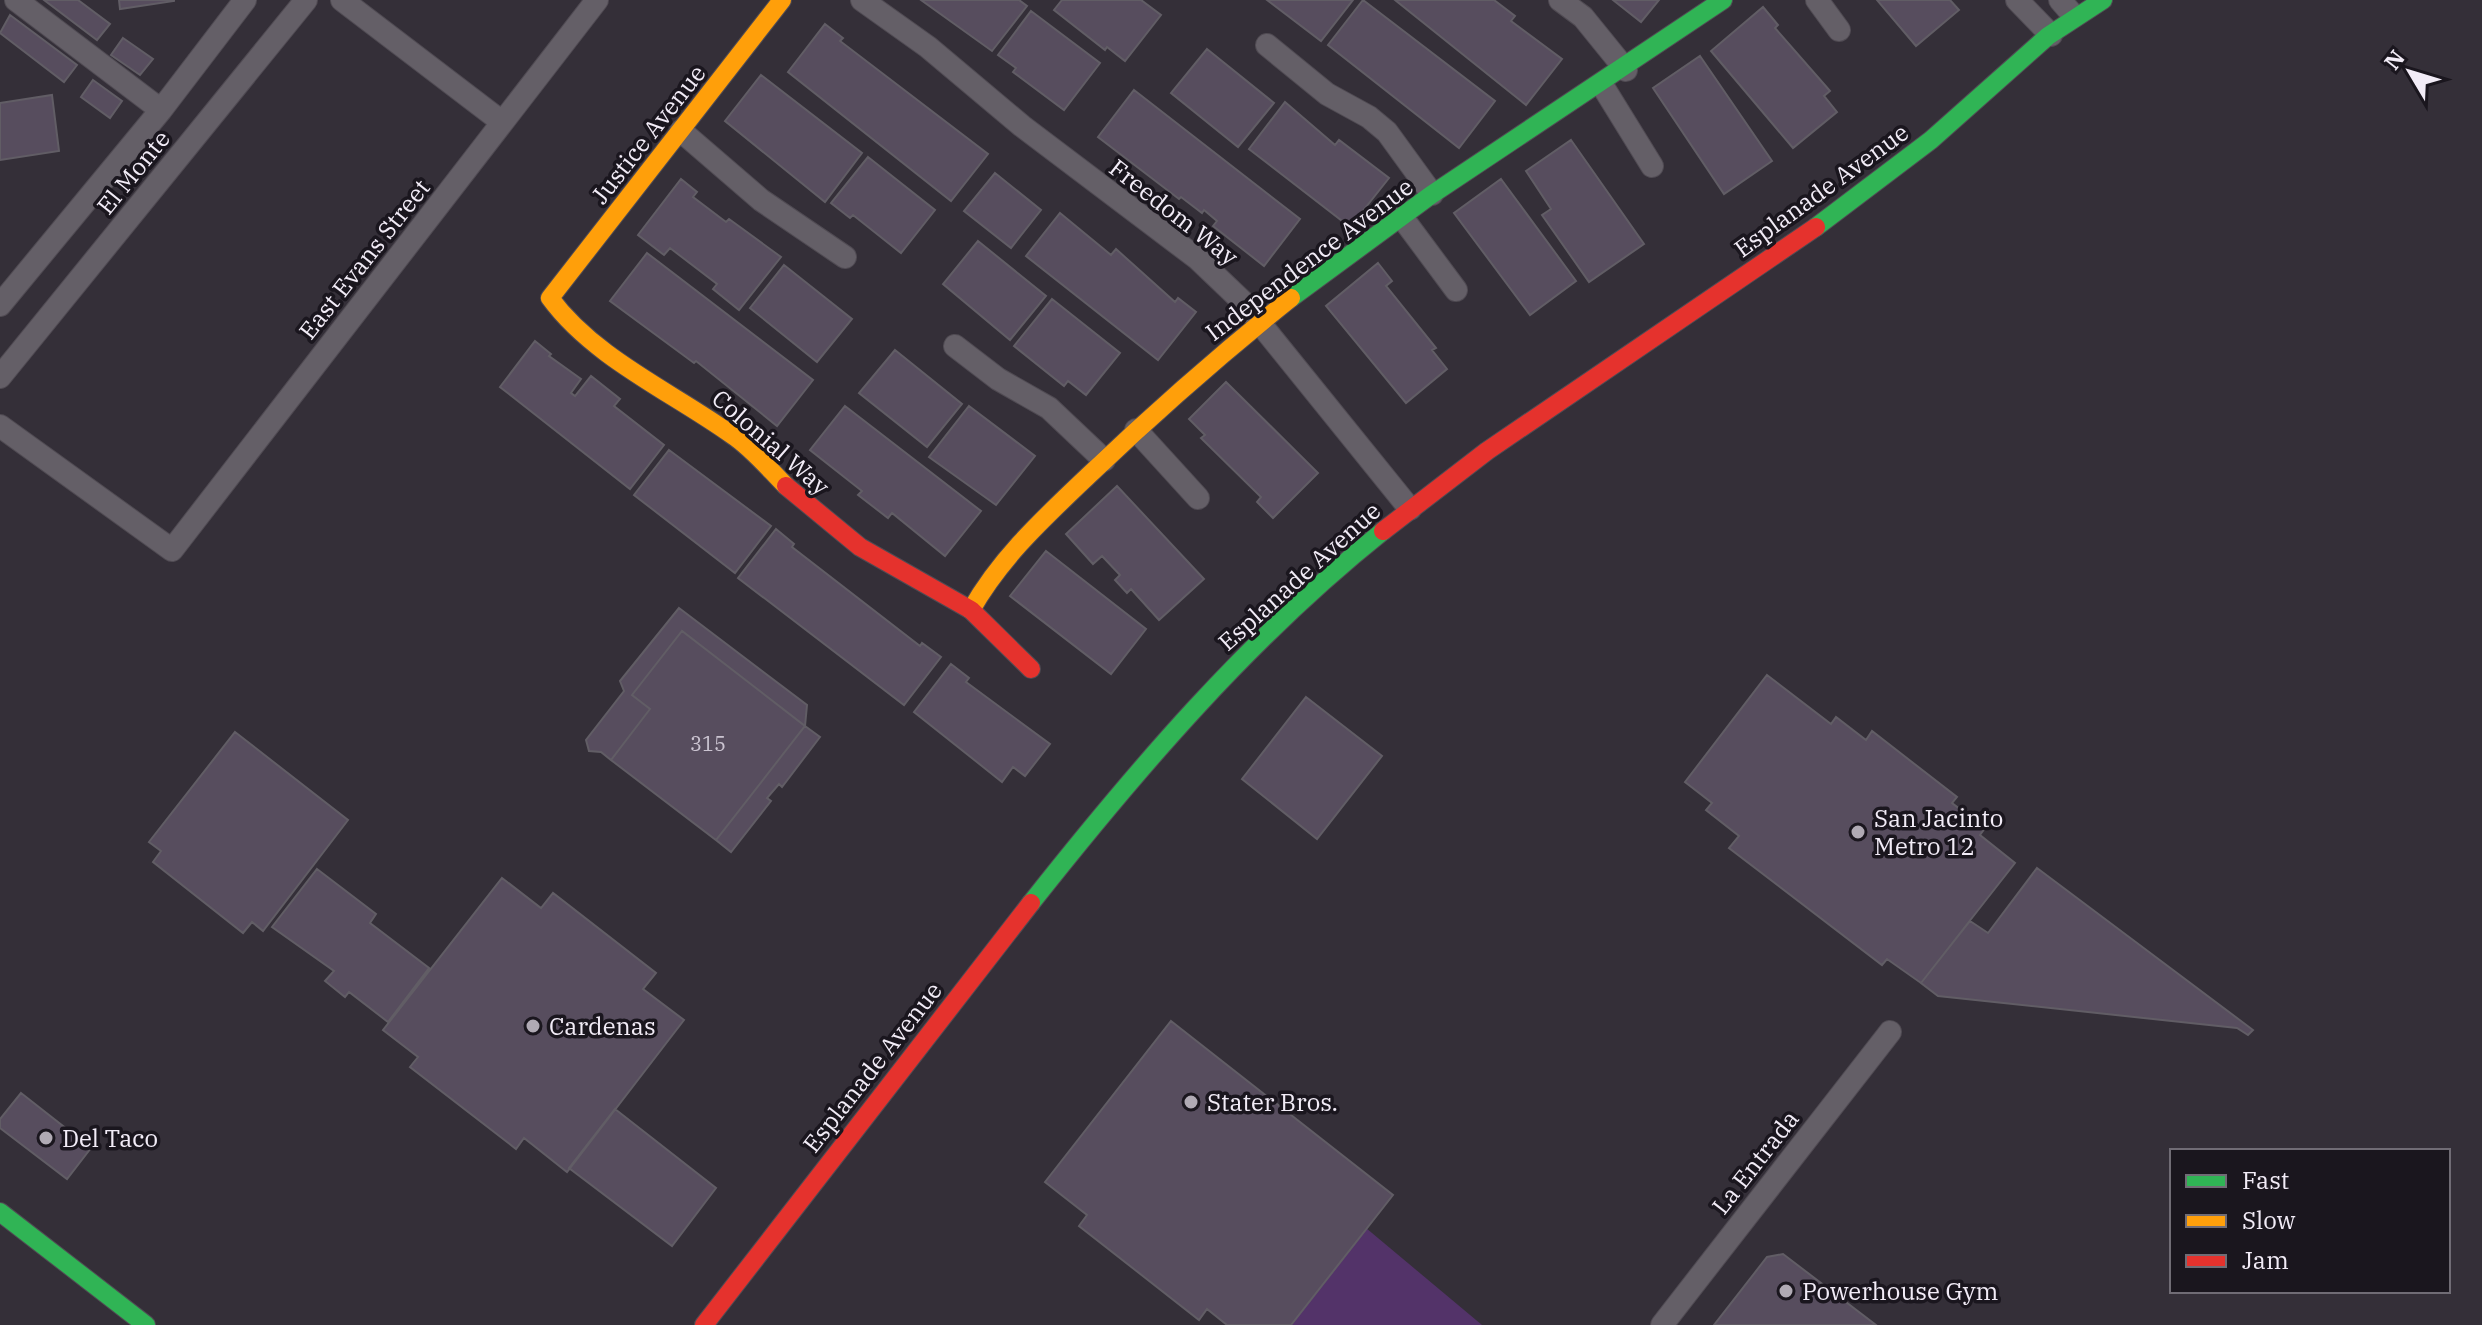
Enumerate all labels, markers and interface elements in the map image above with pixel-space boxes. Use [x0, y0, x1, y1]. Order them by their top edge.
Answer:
north arrow [2370, 32, 2450, 112]
text: N [2377, 44, 2411, 75]
street label: Justice Avenue [584, 58, 712, 210]
street label: Esplanade Avenue [1727, 116, 1915, 264]
street label: El Monte [89, 123, 177, 221]
street label: Freedom Way [1103, 152, 1245, 272]
street label: Independence Avenue [1199, 170, 1419, 348]
street label: East Evans Street [291, 172, 437, 346]
street label: Colonial Way [705, 382, 837, 502]
street label: Esplanade Avenue [1211, 495, 1387, 657]
house number: 315 [690, 730, 726, 757]
place label: San Jacinto Metro 12 [1874, 802, 2003, 862]
marker: San Jacinto Metro 12 [1849, 823, 1867, 841]
street label: Esplanade Avenue [795, 975, 949, 1159]
place label: Cardenas [549, 1010, 656, 1042]
marker: Cardenas [524, 1017, 542, 1035]
place label: Stater Bros. [1207, 1086, 1338, 1118]
marker: Stater Bros. [1182, 1093, 1200, 1111]
street label: La Entrada [1704, 1103, 1806, 1221]
place label: Del Taco [62, 1122, 158, 1154]
marker: Del Taco [37, 1129, 55, 1147]
legend [2170, 1149, 2450, 1293]
text: Fast [2242, 1164, 2289, 1196]
text: Slow [2242, 1204, 2296, 1236]
text: Jam [2242, 1244, 2289, 1276]
place label: Powerhouse Gym [1802, 1275, 1998, 1307]
marker: Powerhouse Gym [1777, 1282, 1795, 1300]

